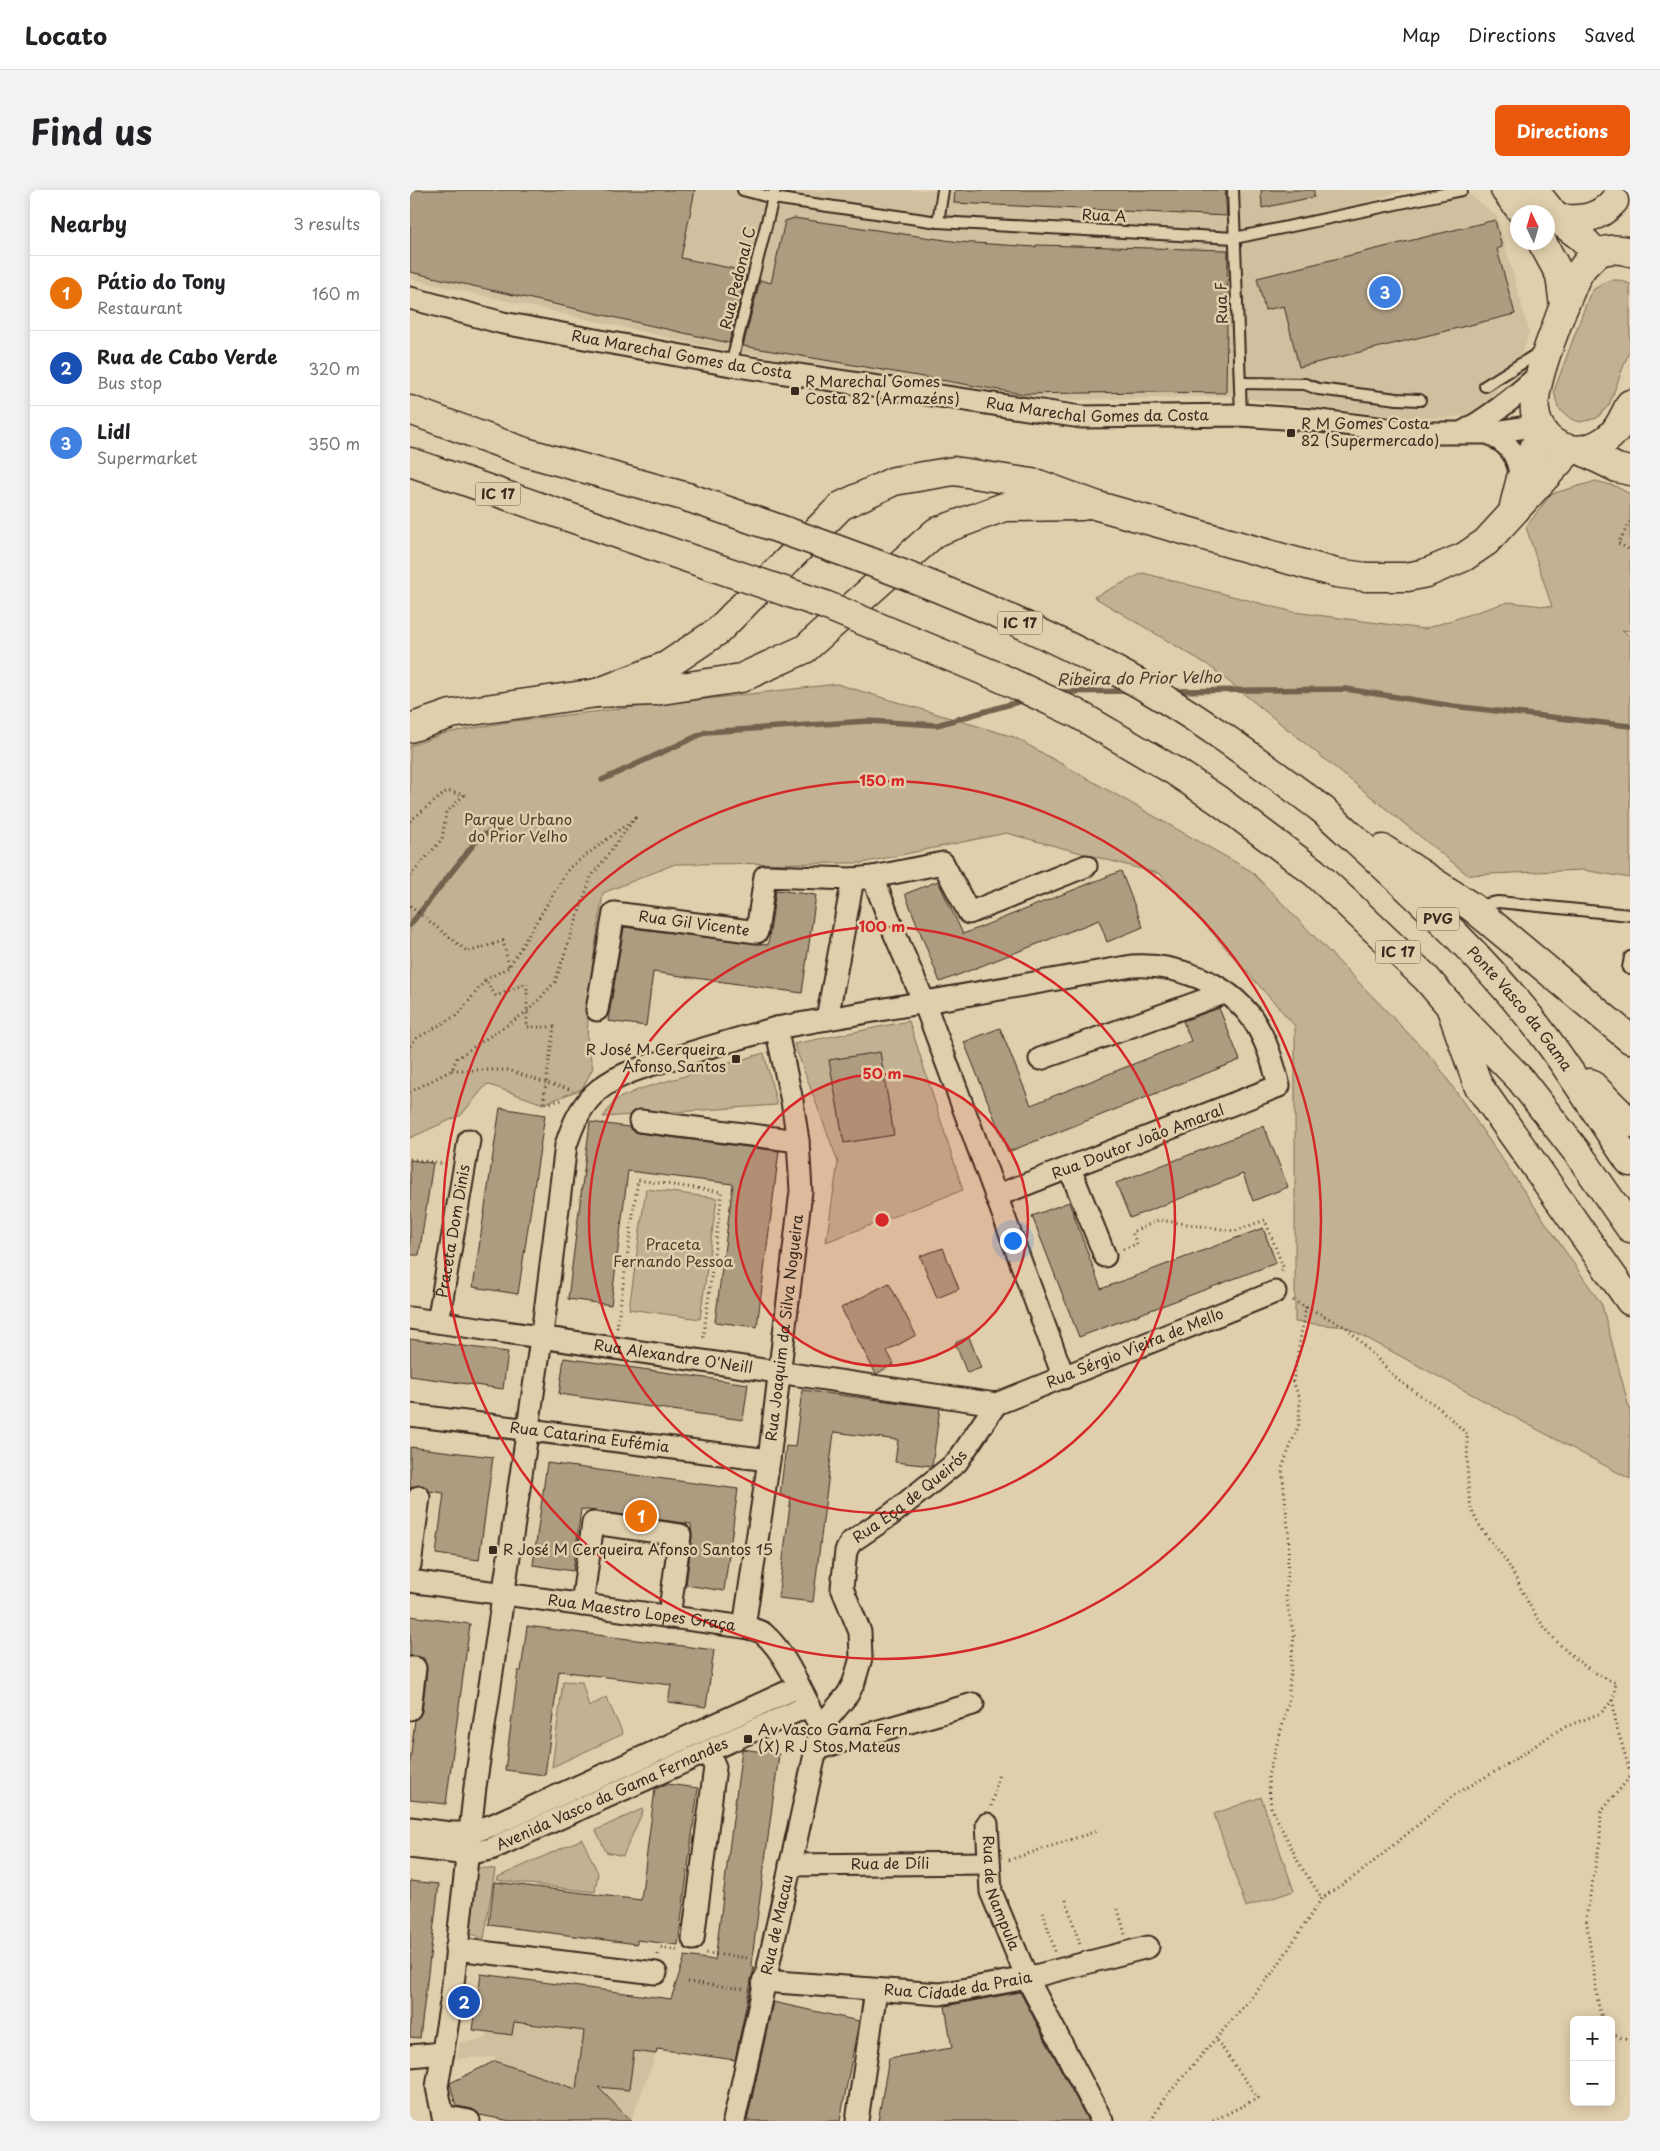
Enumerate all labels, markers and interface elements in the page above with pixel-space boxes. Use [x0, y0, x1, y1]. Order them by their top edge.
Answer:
text: Locato [25, 17, 107, 53]
text: Map [1402, 21, 1440, 48]
text: Directions [1468, 21, 1556, 48]
text: Saved [1584, 21, 1635, 48]
text: Find us [30, 104, 152, 157]
button: Directions [1495, 105, 1630, 156]
street label: Rua A [1081, 202, 1127, 227]
north arrow [1510, 205, 1555, 250]
text: Nearby [50, 207, 127, 239]
text: 3 results [293, 211, 360, 235]
street label: Rua Pedonal C [713, 224, 760, 331]
text: Pátio do Tony [97, 267, 226, 295]
pin: 3 [1369, 273, 1401, 311]
text: 1 [62, 281, 70, 305]
text: 160 m [312, 281, 360, 305]
street label: Rua F [1208, 281, 1233, 324]
text: Restaurant [97, 295, 183, 319]
street label: Rua Marechal Gomes da Costa [570, 323, 795, 384]
text: Rua de Cabo Verde [97, 342, 278, 370]
text: 2 [60, 356, 72, 380]
text: 320 m [309, 356, 360, 380]
place label: R Marechal Gomes Costa 82 (Armazéns) [805, 369, 960, 409]
text: Bus stop [97, 370, 162, 394]
marker: R Marechal Gomes Costa 82 (Armazéns) [789, 385, 801, 397]
street label: Rua Marechal Gomes da Costa [985, 390, 1210, 427]
place label: R M Gomes Costa 82 (Supermercado) [1301, 411, 1439, 451]
text: Lidl [97, 417, 131, 445]
marker: R M Gomes Costa 82 (Supermercado) [1285, 427, 1297, 439]
text: 3 [61, 431, 71, 455]
text: 350 m [308, 431, 360, 455]
text: Supermarket [97, 445, 197, 469]
road number: IC 17 [476, 482, 520, 506]
road number: IC 17 [998, 612, 1042, 634]
water label: Ribeira do Prior Velho [1057, 664, 1222, 690]
text: 150 m [859, 768, 905, 791]
park label: Parque Urbano do Prior Velho [464, 807, 572, 847]
street label: Rua Gil Vicente [637, 903, 751, 941]
road number: PVG [1417, 908, 1459, 931]
text: 100 m [859, 914, 905, 937]
road number: IC 17 [1376, 940, 1420, 964]
street label: Ponte Vasco da Gama [1462, 940, 1579, 1076]
place label: R José M Cerqueira Afonso Santos [586, 1037, 727, 1077]
marker: R José M Cerqueira Afonso Santos [730, 1053, 742, 1065]
text: 50 m [863, 1061, 901, 1084]
street label: Rua Doutor João Amaral [1048, 1097, 1227, 1184]
street label: Praceta Dom Dinis [429, 1163, 475, 1299]
centre of rings [873, 1211, 891, 1229]
street label: Rua Joaquim da Silva Nogueira [758, 1212, 808, 1442]
your location [1000, 1228, 1026, 1254]
park label: Praceta Fernando Pessoa [613, 1232, 734, 1272]
street label: Rua Sérgio Vieira de Mello [1042, 1301, 1227, 1393]
street label: Rua Alexandre O'Neill [593, 1332, 754, 1378]
street label: Rua Catarina Eufémia [509, 1415, 672, 1458]
street label: Rua Eça de Queirós [847, 1445, 972, 1548]
pin: 1 [625, 1497, 657, 1535]
place label: R José M Cerqueira Afonso Santos 15 [503, 1537, 773, 1560]
marker: R José M Cerqueira Afonso Santos 15 [487, 1544, 499, 1556]
street label: Rua Maestro Lopes Graça [547, 1587, 738, 1636]
place label: Av Vasco Gama Fern (X) R J Stos Mateus [758, 1717, 908, 1757]
street label: Avenida Vasco da Gama Fernandes [492, 1730, 732, 1855]
marker: Av Vasco Gama Fern (X) R J Stos Mateus [742, 1733, 754, 1745]
street label: Rua de Nampula [978, 1835, 1027, 1954]
street label: Rua de Díli [851, 1851, 929, 1874]
street label: Rua de Macau [754, 1872, 798, 1977]
street label: Rua Cidade da Praia [883, 1964, 1035, 2004]
pin: 2 [448, 1983, 480, 2021]
map controls [1570, 2016, 1615, 2106]
button: + [1570, 2016, 1615, 2061]
button: − [1570, 2061, 1615, 2106]

